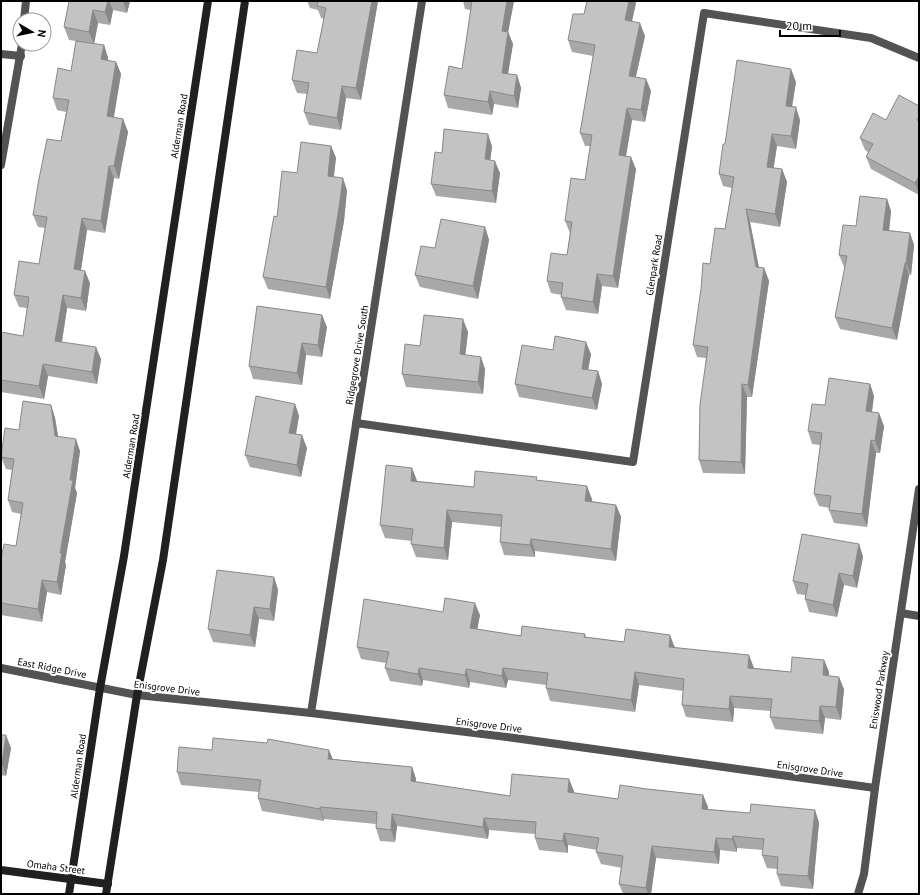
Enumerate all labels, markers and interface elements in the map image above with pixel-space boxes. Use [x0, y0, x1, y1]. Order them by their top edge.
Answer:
north arrow [12, 12, 52, 52]
scale bar [780, 12, 840, 38]
text: 20 m [786, 18, 812, 33]
text: N [34, 29, 49, 38]
street label: Alderman Road [167, 93, 191, 159]
street label: Glenpark Road [643, 234, 665, 296]
street label: Ridgegrove Drive South [343, 304, 371, 406]
street label: Alderman Road [119, 413, 143, 479]
street label: Eniswood Parkway [866, 650, 892, 730]
street label: East Ridge Drive [16, 655, 88, 681]
street label: Enisgrove Drive [133, 677, 201, 699]
street label: Enisgrove Drive [455, 714, 523, 736]
street label: Alderman Road [67, 733, 89, 799]
street label: Enisgrove Drive [776, 758, 844, 780]
street label: Omaha Street [26, 857, 86, 877]

